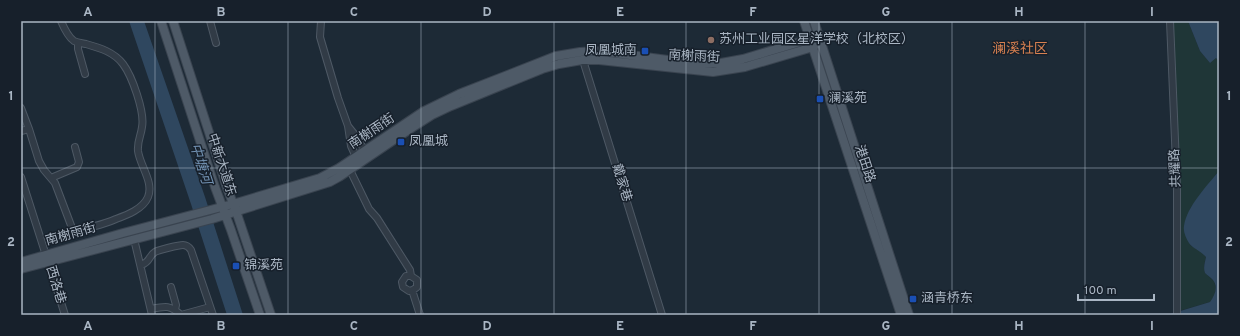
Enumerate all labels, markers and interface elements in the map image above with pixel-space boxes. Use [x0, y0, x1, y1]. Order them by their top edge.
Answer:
text: A [83, 5, 93, 21]
text: B [217, 5, 226, 21]
text: C [350, 5, 358, 21]
text: D [482, 5, 492, 21]
text: E [616, 5, 624, 21]
text: F [749, 5, 757, 21]
text: G [882, 5, 891, 21]
text: H [1014, 5, 1024, 21]
text: I [1150, 5, 1154, 21]
place label: 苏州工业园区星洋学校（北校区） [719, 31, 914, 48]
marker: 苏州工业园区星洋学校（北校区） [706, 35, 716, 45]
district label: 澜溪社区 [992, 41, 1048, 58]
place label: 凤凰城南 [585, 43, 637, 59]
marker: 凤凰城南 [640, 46, 650, 56]
street label: 南榭雨街 [668, 47, 720, 66]
text: 1 [8, 89, 14, 105]
text: 1 [1226, 89, 1232, 105]
place label: 澜溪苑 [828, 91, 867, 107]
marker: 澜溪苑 [815, 94, 825, 104]
street label: 南榭雨街 [345, 110, 398, 153]
street label: 中新大道东 [203, 132, 239, 198]
place label: 凤凰城 [409, 134, 448, 150]
marker: 凤凰城 [396, 137, 406, 147]
water label: 中塘河 [185, 141, 216, 189]
street label: 港田路 [850, 143, 878, 185]
street label: 共耀路 [1167, 148, 1185, 188]
street label: 戴家巷 [608, 162, 635, 204]
street label: 南榭雨街 [44, 219, 98, 250]
text: 2 [7, 235, 15, 251]
text: 2 [1225, 235, 1233, 251]
place label: 锦溪苑 [244, 257, 283, 274]
marker: 锦溪苑 [231, 261, 241, 271]
street label: 西洛巷 [42, 264, 69, 306]
scale bar [1078, 276, 1154, 302]
text: 100 m [1084, 283, 1117, 299]
place label: 涵青桥东 [921, 291, 973, 307]
marker: 涵青桥东 [908, 294, 918, 304]
text: A [83, 319, 93, 335]
text: B [217, 319, 226, 335]
text: C [350, 319, 358, 335]
text: D [482, 319, 492, 335]
text: E [616, 319, 624, 335]
text: F [749, 319, 757, 335]
text: G [882, 319, 891, 335]
text: H [1014, 319, 1024, 335]
text: I [1150, 319, 1154, 335]

